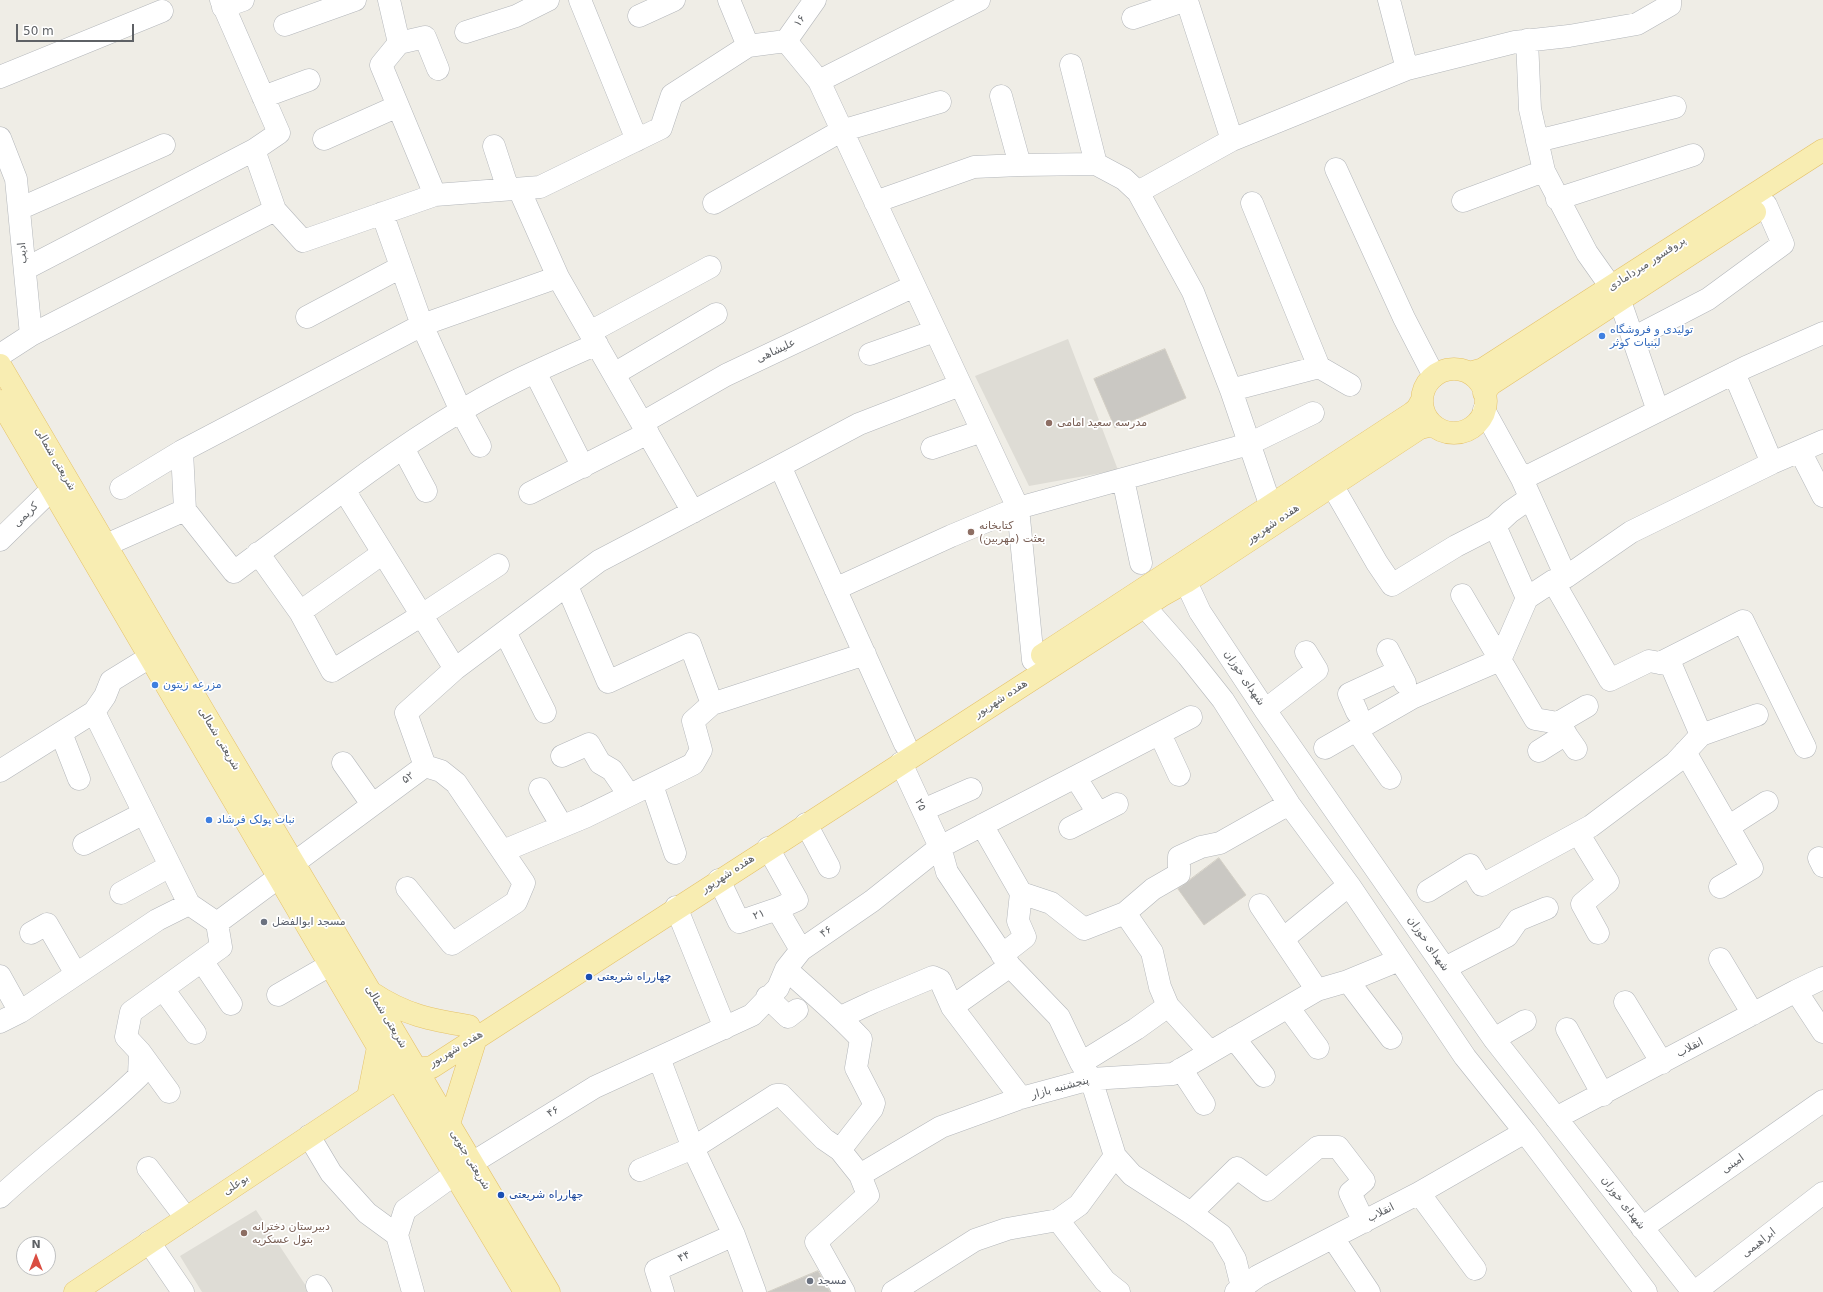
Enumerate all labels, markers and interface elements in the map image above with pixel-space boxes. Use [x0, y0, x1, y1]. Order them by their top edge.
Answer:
street label: ۱۶ [791, 12, 809, 30]
scale bar [18, 16, 136, 42]
text: 50 m [23, 24, 54, 38]
street label: پروفسور میردامادی [1606, 234, 1688, 294]
street label: ادیب [15, 242, 31, 264]
place label: تولیدی و فروشگاه لبنیات کوثر [1610, 323, 1693, 349]
marker: تولیدی و فروشگاه لبنیات کوثر [1597, 331, 1607, 341]
street label: علیشاهی [754, 336, 798, 366]
place label: مدرسه سعید امامی [1057, 416, 1147, 430]
marker: مدرسه سعید امامی [1044, 418, 1054, 428]
street label: شریعتی شمالی [32, 425, 78, 493]
street label: کریمی [11, 500, 41, 530]
street label: هفده شهریور [1244, 502, 1302, 546]
place label: کتابخانه بعثت (مهربین) [979, 519, 1045, 545]
marker: کتابخانه بعثت (مهربین) [966, 527, 976, 537]
street label: شهدای خوزان [1221, 648, 1267, 708]
street label: هفده شهریور [972, 677, 1030, 721]
place label: مزرعه زیتون [163, 678, 222, 692]
marker: مزرعه زیتون [150, 680, 160, 690]
street label: شریعتی شمالی [195, 705, 243, 773]
street label: ۵۲ [399, 769, 417, 787]
street label: ۲۵ [912, 797, 928, 813]
place label: نبات پولک فرشاد [217, 813, 295, 827]
marker: نبات پولک فرشاد [204, 815, 214, 825]
street label: هفده شهریور [699, 852, 757, 896]
street label: ۲۱ [751, 907, 767, 923]
street label: شهدای خوزان [1404, 914, 1452, 974]
place label: مسجد ابوالفضل [272, 915, 346, 929]
marker: مسجد ابوالفضل [259, 917, 269, 927]
street label: ۴۶ [817, 923, 835, 941]
place label: چهارراه شریعتی [597, 970, 671, 984]
marker: چهارراه شریعتی [584, 972, 594, 982]
street label: شریعتی شمالی [362, 983, 410, 1051]
street label: هفده شهریور [427, 1028, 485, 1070]
street label: انقلاب [1674, 1035, 1706, 1061]
street label: پنجشنبه بازار [1030, 1074, 1090, 1102]
street label: ۴۶ [545, 1103, 561, 1121]
street label: شریعتی جنوبی [447, 1128, 493, 1192]
street label: امینی [1719, 1151, 1747, 1177]
street label: بوعلی [221, 1172, 251, 1198]
street label: شهدای خوزان [1598, 1174, 1648, 1232]
place label: جهارراه شریعتی [509, 1188, 583, 1202]
marker: جهارراه شریعتی [496, 1190, 506, 1200]
street label: انقلاب [1365, 1201, 1397, 1225]
place label: دبیرستان دخترانه بتول عسکریه [252, 1220, 330, 1246]
street label: ابراهیمی [1739, 1226, 1779, 1260]
marker: دبیرستان دخترانه بتول عسکریه [239, 1228, 249, 1238]
north arrow [16, 1236, 56, 1276]
text: N [31, 1238, 41, 1251]
street label: ۴۴ [676, 1249, 692, 1265]
place label: مسجد [818, 1274, 847, 1288]
marker: مسجد [805, 1276, 815, 1286]

